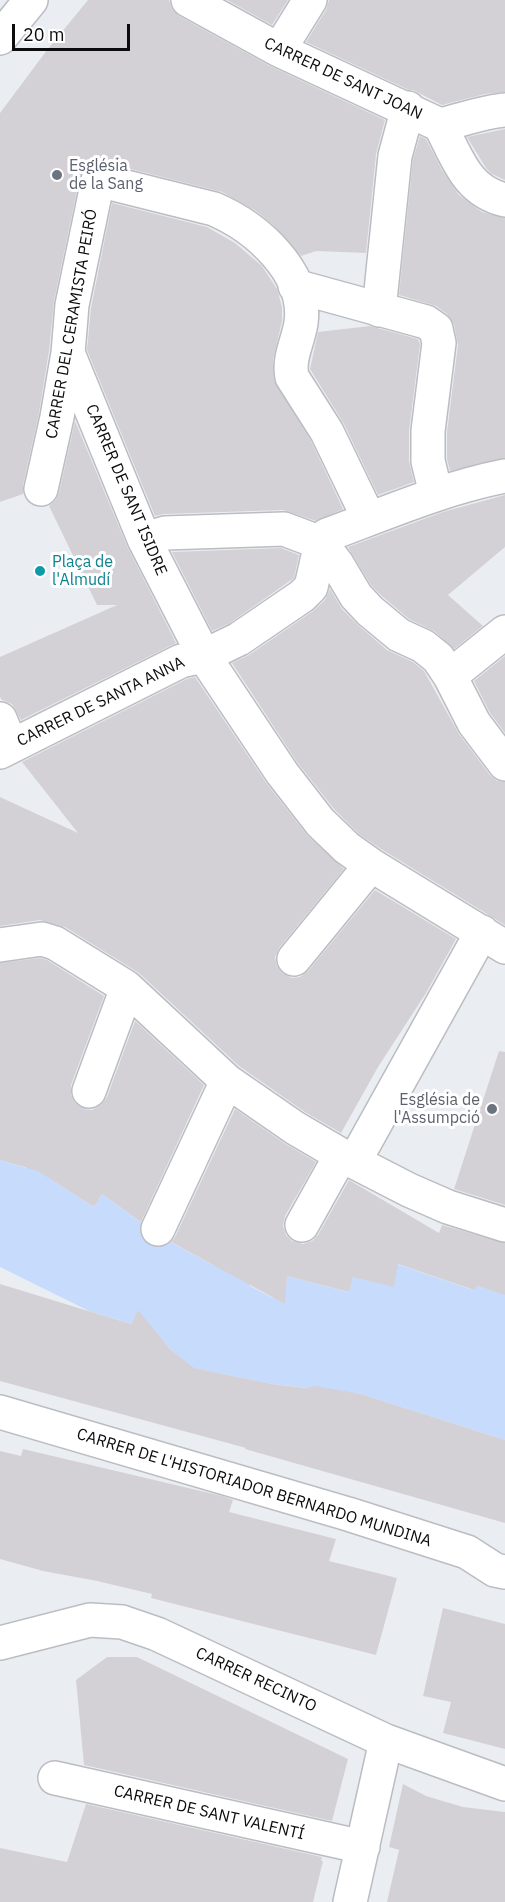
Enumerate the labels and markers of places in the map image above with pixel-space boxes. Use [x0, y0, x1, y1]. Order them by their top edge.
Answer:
place label: Església de la Sang [69, 156, 143, 194]
marker: Església de la Sang [50, 168, 64, 182]
place label: Plaça de l'Almudí [52, 552, 113, 590]
marker: Plaça de l'Almudí [33, 564, 47, 578]
place label: Església de l'Assumpció [393, 1090, 480, 1128]
marker: Església de l'Assumpció [485, 1102, 499, 1116]

